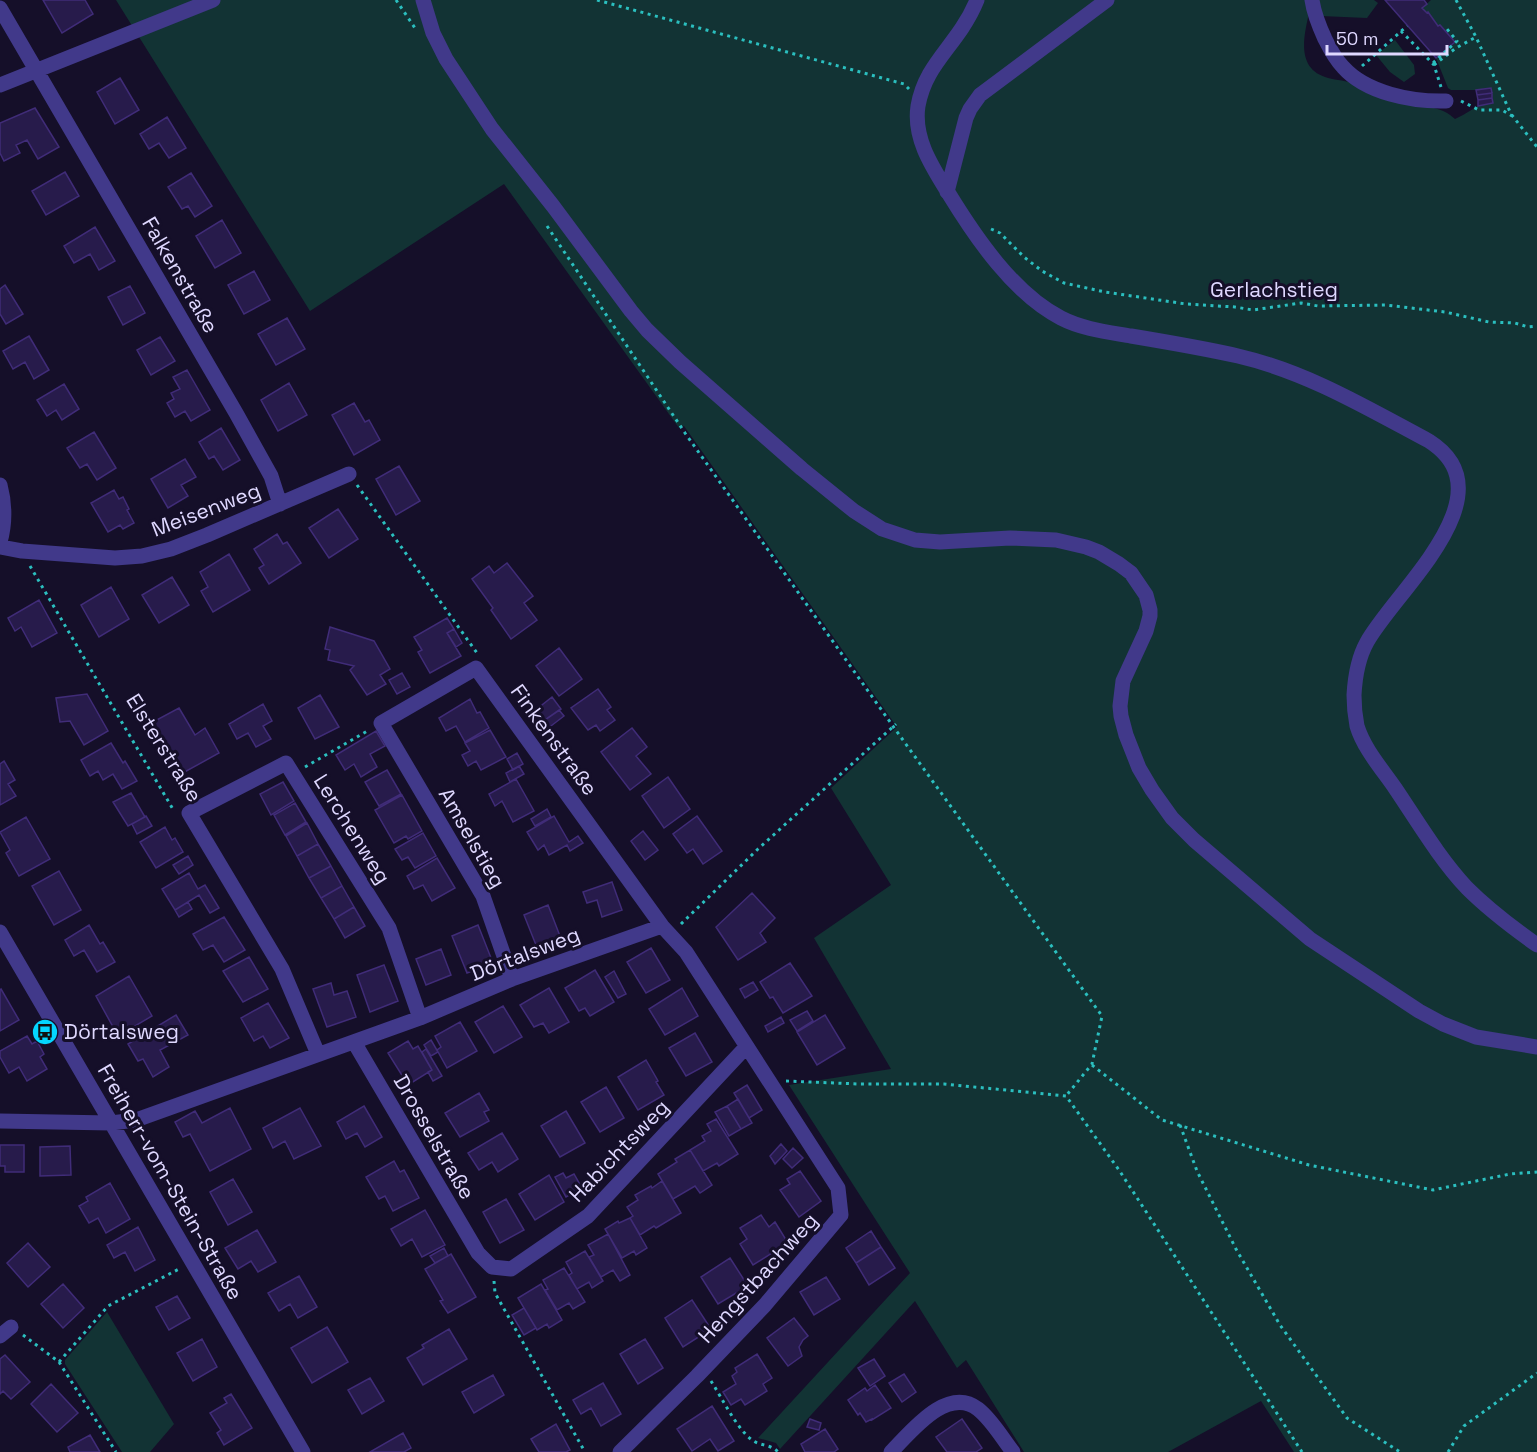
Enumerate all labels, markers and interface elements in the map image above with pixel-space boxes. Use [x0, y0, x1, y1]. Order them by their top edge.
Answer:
scale bar [1327, 18, 1447, 56]
text: 50 m [1336, 27, 1378, 50]
street label: Falkenstraße [136, 212, 225, 338]
street label: Gerlachstieg [1210, 276, 1338, 303]
street label: Meisenweg [148, 476, 264, 543]
street label: Finkenstraße [505, 679, 604, 801]
street label: Elsterstraße [120, 688, 208, 807]
street label: Lerchenweg [308, 769, 397, 889]
street label: Amselstieg [433, 783, 512, 893]
street label: Dörtalsweg [466, 920, 583, 987]
bus stop icon: Dörtalsweg [30, 1017, 60, 1047]
place label: Dörtalsweg [64, 1018, 179, 1045]
street label: Freiherr-vom-Stein-Straße [92, 1059, 249, 1304]
street label: Drosselstraße [388, 1069, 481, 1204]
street label: Habichtsweg [563, 1094, 674, 1208]
street label: Hengstbachweg [692, 1207, 823, 1348]

